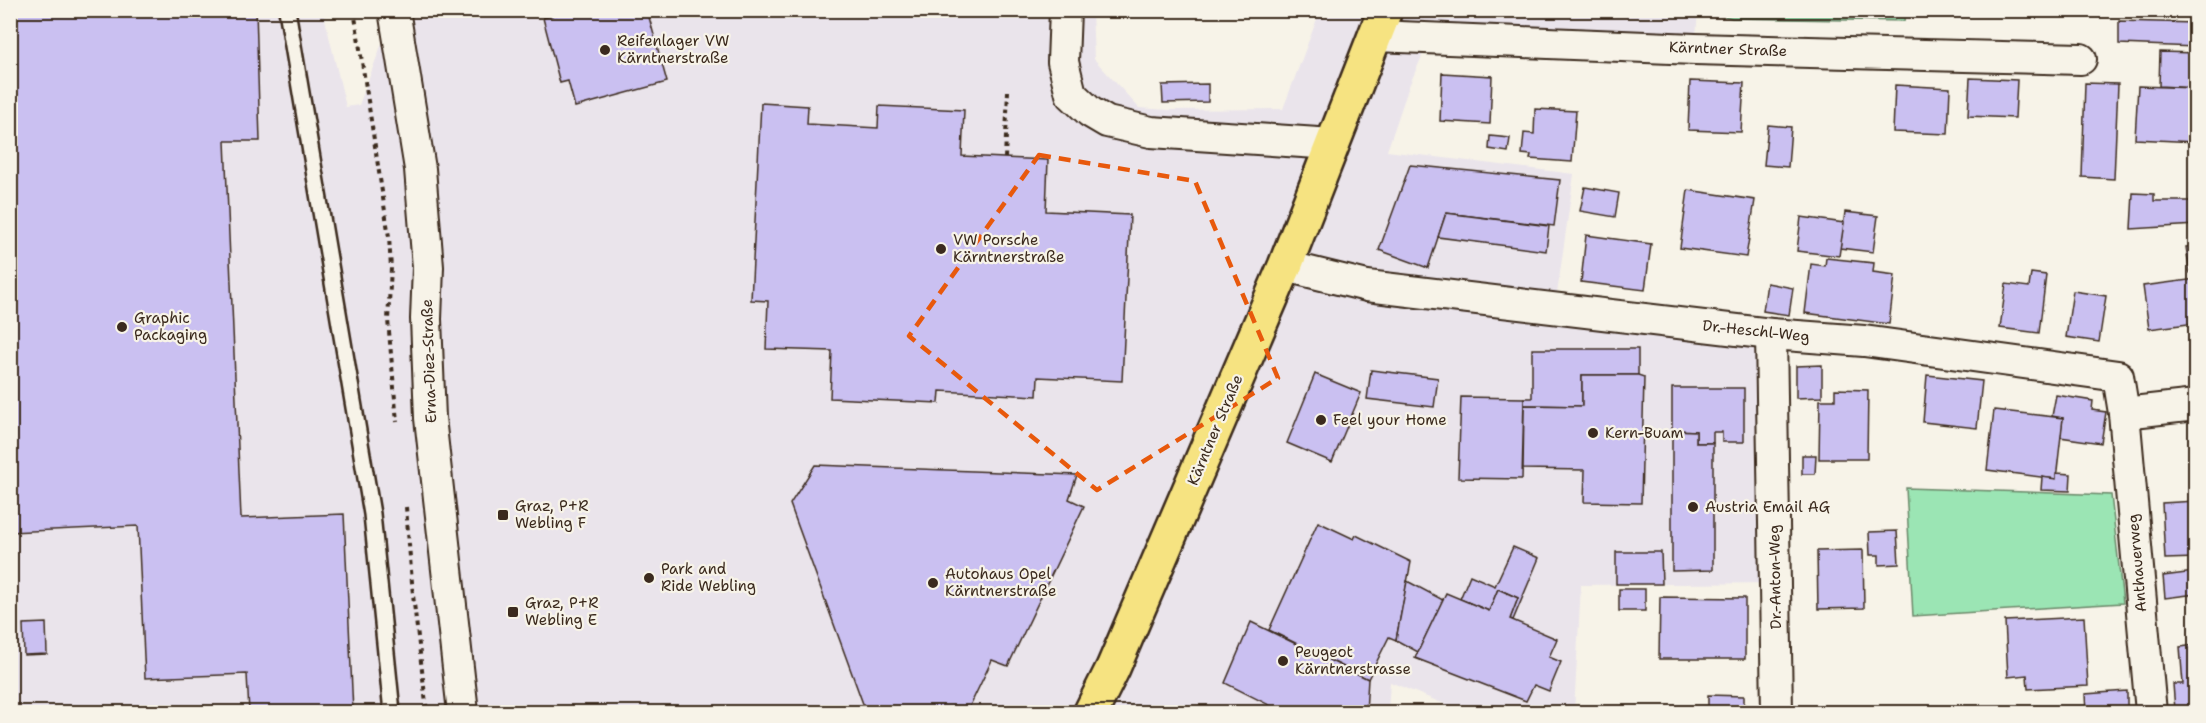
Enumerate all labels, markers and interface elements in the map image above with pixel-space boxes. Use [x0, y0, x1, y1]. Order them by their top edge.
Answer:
place label: Reifenlager VW Kärntnerstraße [617, 31, 729, 68]
street label: Kärntner Straße [1669, 37, 1787, 61]
marker: Reifenlager VW Kärntnerstraße [598, 43, 612, 57]
place label: VW Porsche Kärntnerstraße [953, 230, 1064, 267]
marker: VW Porsche Kärntnerstraße [934, 242, 948, 256]
street label: Erna-Diez-Straße [417, 299, 441, 423]
place label: Graphic Packaging [134, 308, 207, 345]
street label: Dr.-Heschl-Weg [1701, 315, 1811, 347]
marker: Graphic Packaging [115, 320, 129, 334]
street label: Kärntner Straße [1183, 372, 1247, 488]
place label: Feel your Home [1333, 410, 1447, 430]
marker: Feel your Home [1314, 413, 1328, 427]
place label: Kern-Buam [1605, 423, 1684, 443]
marker: Kern-Buam [1586, 426, 1600, 440]
place label: Graz, P+R Webling F [515, 496, 589, 533]
place label: Austria Email AG [1705, 497, 1830, 517]
marker: Austria Email AG [1686, 500, 1700, 514]
marker: Graz, P+R Webling F [496, 508, 510, 522]
street label: Anthauerweg [2123, 513, 2151, 613]
street label: Dr.-Anton-Weg [1764, 524, 1786, 630]
place label: Park and Ride Webling [661, 559, 756, 596]
place label: Autohaus Opel Kärntnerstraße [945, 564, 1056, 601]
marker: Park and Ride Webling [642, 571, 656, 585]
marker: Autohaus Opel Kärntnerstraße [926, 576, 940, 590]
place label: Graz, P+R Webling E [525, 593, 599, 630]
marker: Graz, P+R Webling E [506, 605, 520, 619]
place label: Peugeot Kärntnerstrasse [1295, 642, 1411, 679]
marker: Peugeot Kärntnerstrasse [1276, 654, 1290, 668]

